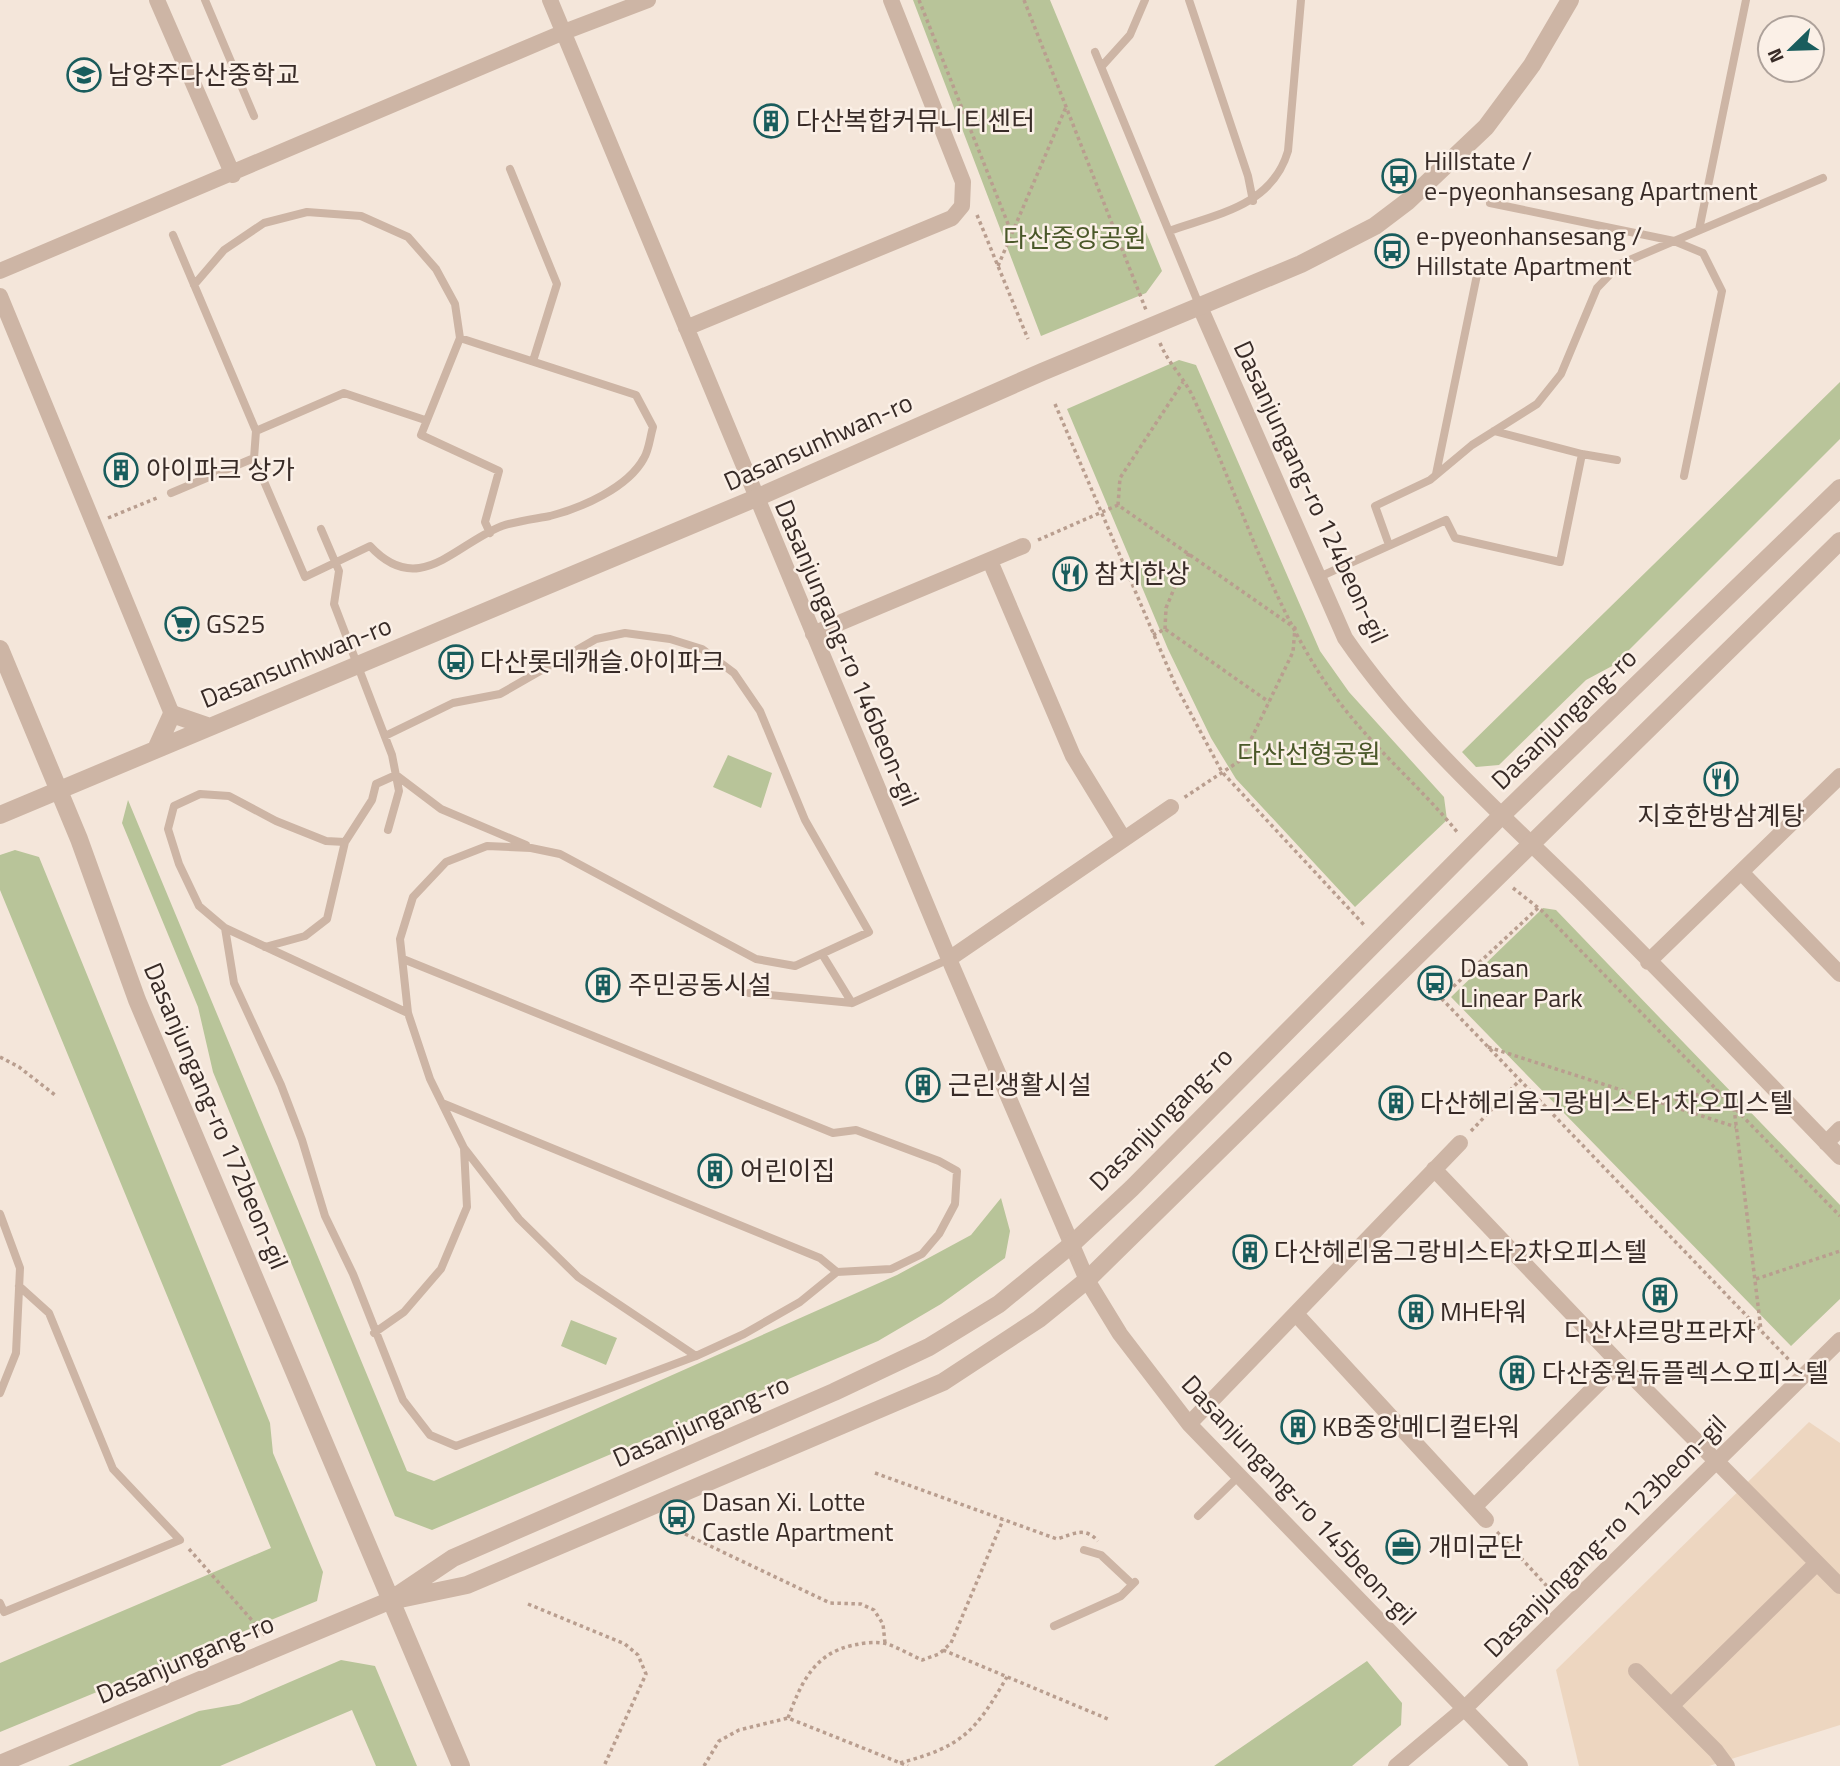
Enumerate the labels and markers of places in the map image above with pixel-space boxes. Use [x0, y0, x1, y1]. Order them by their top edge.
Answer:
place label: 남양주다산중학교 [108, 55, 299, 94]
school or university icon: 남양주다산중학교 [65, 56, 103, 94]
place label: 다산복합커뮤니티센터 [796, 101, 1035, 140]
building icon: 다산복합커뮤니티센터 [752, 102, 790, 140]
place label: Hillstate / e-pyeonhansesang Apartment [1424, 141, 1758, 210]
bus stop icon: Hillstate / e-pyeonhansesang Apartment [1380, 157, 1418, 195]
place label: e-pyeonhansesang / Hillstate Apartment [1416, 216, 1642, 285]
bus stop icon: e-pyeonhansesang / Hillstate Apartment [1373, 232, 1411, 270]
place label: 아이파크 상가 [146, 450, 295, 489]
building icon: 아이파크 상가 [102, 451, 140, 489]
place label: 참치한상 [1094, 554, 1190, 593]
restaurant icon: 참치한상 [1051, 555, 1089, 593]
place label: GS25 [206, 604, 265, 643]
supermarket icon: GS25 [163, 605, 201, 643]
place label: 다산롯데캐슬.아이파크 [480, 642, 725, 681]
bus stop icon: 다산롯데캐슬.아이파크 [437, 643, 475, 681]
restaurant icon: 지호한방삼계탕 [1702, 760, 1740, 798]
place label: 지호한방삼계탕 [1637, 796, 1805, 835]
place label: Dasan Linear Park [1460, 948, 1583, 1017]
bus stop icon: Dasan Linear Park [1416, 964, 1454, 1002]
place label: 주민공동시설 [628, 965, 772, 1004]
building icon: 주민공동시설 [584, 966, 622, 1004]
place label: 근린생활시설 [948, 1065, 1092, 1104]
building icon: 근린생활시설 [904, 1066, 942, 1104]
place label: 다산헤리움그랑비스타1차오피스텔 [1420, 1083, 1793, 1122]
building icon: 다산헤리움그랑비스타1차오피스텔 [1377, 1084, 1415, 1122]
place label: 어린이집 [740, 1151, 836, 1190]
building icon: 어린이집 [696, 1152, 734, 1190]
place label: 다산헤리움그랑비스타2차오피스텔 [1274, 1232, 1647, 1271]
building icon: 다산헤리움그랑비스타2차오피스텔 [1231, 1233, 1269, 1271]
building icon: 다산샤르망프라자 [1641, 1276, 1679, 1314]
place label: MH타워 [1440, 1292, 1527, 1331]
building icon: MH타워 [1397, 1293, 1435, 1331]
place label: 다산샤르망프라자 [1564, 1312, 1756, 1351]
place label: 다산중원듀플렉스오피스텔 [1542, 1353, 1829, 1392]
building icon: 다산중원듀플렉스오피스텔 [1498, 1354, 1536, 1392]
place label: KB중앙메디컬타워 [1322, 1407, 1520, 1446]
building icon: KB중앙메디컬타워 [1279, 1408, 1317, 1446]
place label: Dasan Xi. Lotte Castle Apartment [702, 1482, 893, 1551]
bus stop icon: Dasan Xi. Lotte Castle Apartment [658, 1498, 696, 1536]
place label: 개미군단 [1428, 1527, 1524, 1566]
office icon: 개미군단 [1384, 1528, 1422, 1566]

